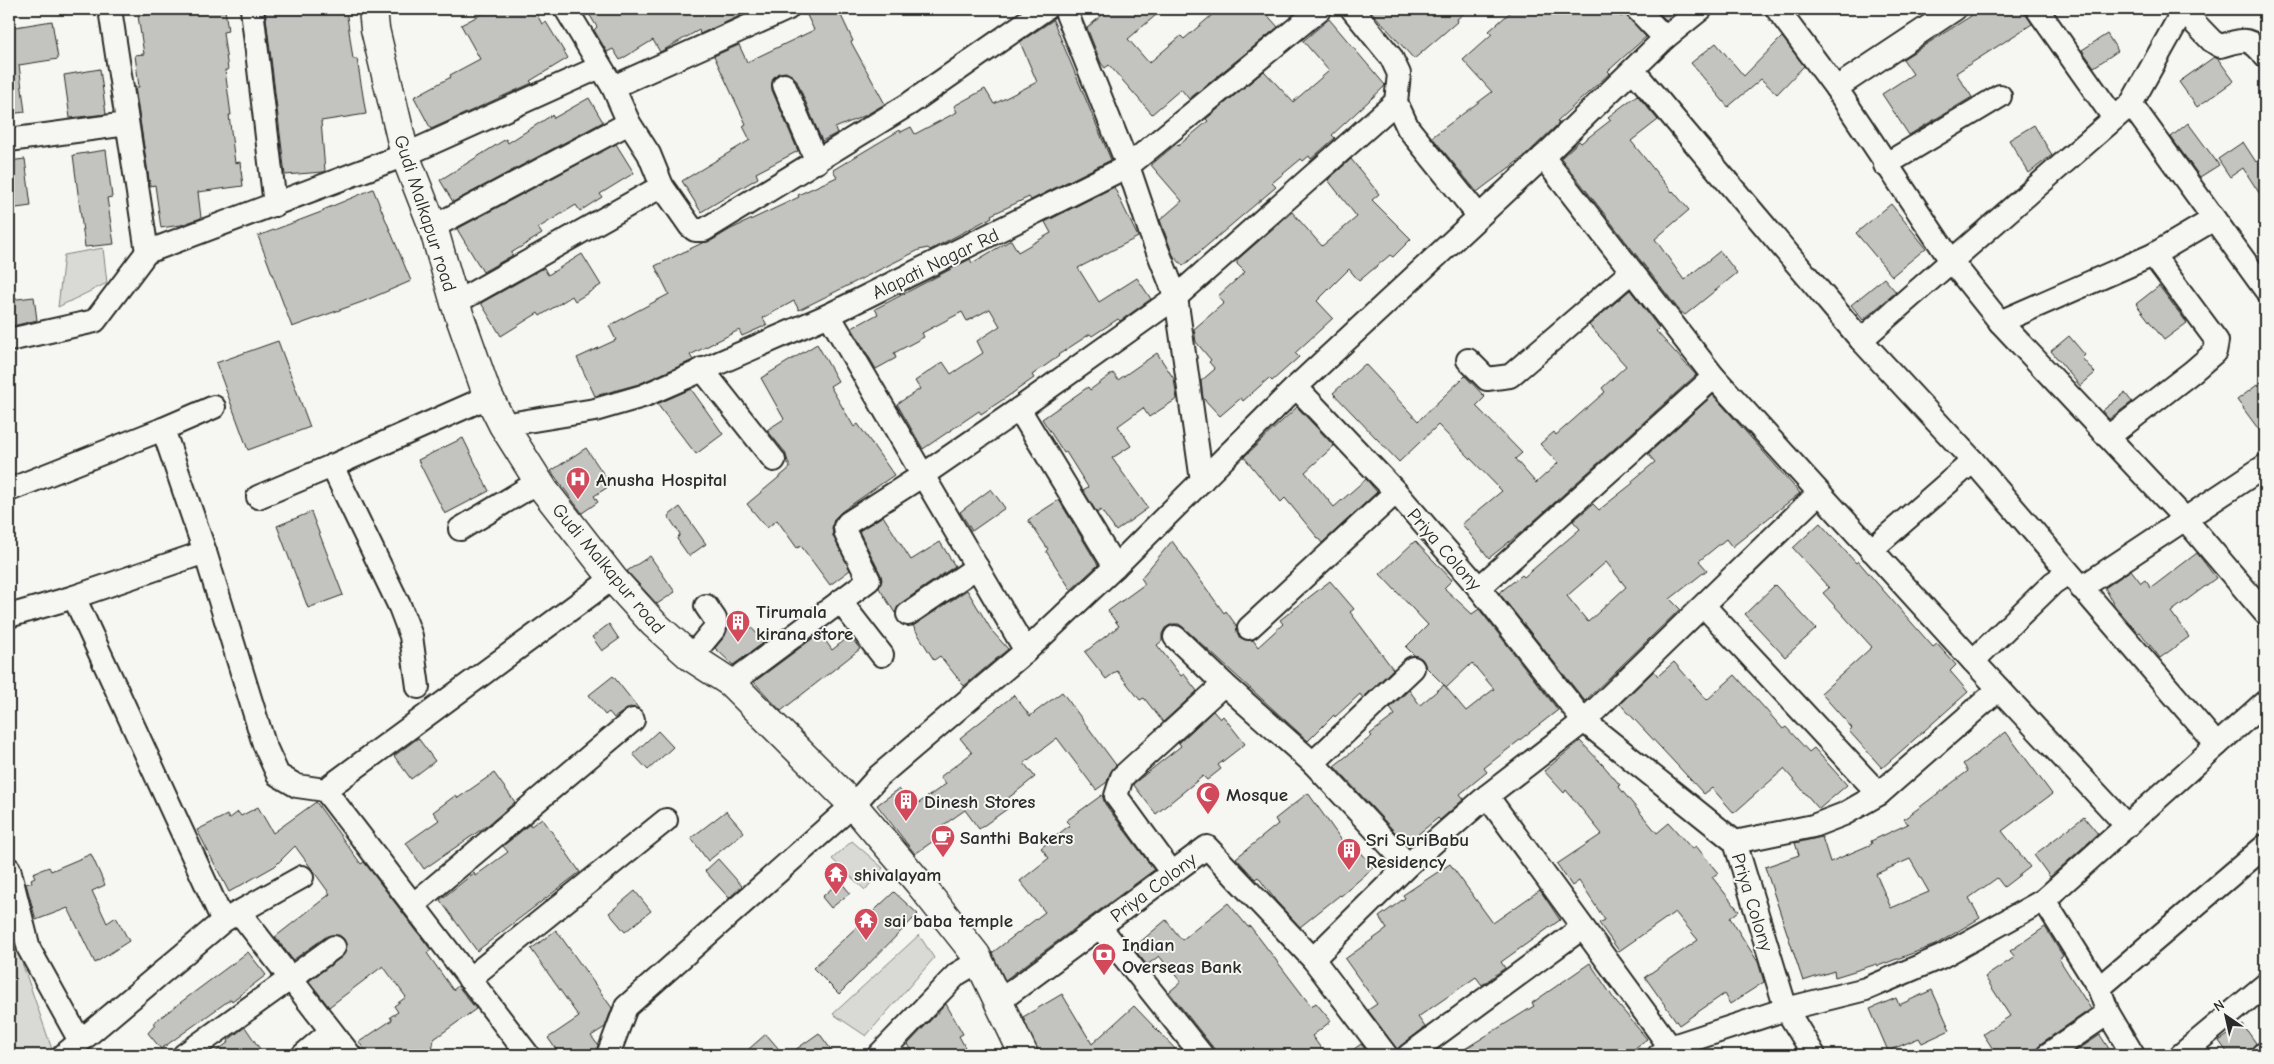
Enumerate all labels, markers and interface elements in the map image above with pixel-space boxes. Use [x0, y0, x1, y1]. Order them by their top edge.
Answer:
street label: Gudi Malkapur road [389, 132, 461, 294]
street label: Alapati Nagar Rd [868, 224, 1002, 304]
hospital icon: Anusha Hospital [565, 466, 591, 500]
place label: Anusha Hospital [596, 469, 727, 491]
street label: Gudi Malkapur road [547, 499, 669, 638]
street label: Priya Colony [1403, 504, 1486, 596]
place label: Tirumala kirana store [756, 601, 853, 645]
building icon: Tirumala kirana store [725, 609, 751, 643]
mosque icon: Mosque [1195, 781, 1221, 815]
place label: Mosque [1226, 784, 1288, 806]
building icon: Dinesh Stores [893, 788, 919, 822]
place label: Dinesh Stores [924, 791, 1035, 813]
cafe icon: Santhi Bakers [930, 824, 956, 858]
place label: Santhi Bakers [960, 827, 1073, 849]
place label: Sri SuriBabu Residency [1366, 829, 1469, 873]
building icon: Sri SuriBabu Residency [1336, 837, 1362, 871]
street label: Priya Colony [1106, 848, 1201, 927]
street label: Priya Colony [1727, 850, 1778, 955]
temple icon: shivalayam [823, 861, 849, 895]
place label: shivalayam [854, 864, 941, 886]
temple icon: sai baba temple [853, 907, 879, 941]
place label: sai baba temple [884, 910, 1013, 932]
place label: Indian Overseas Bank [1122, 934, 1242, 978]
bank icon: Indian Overseas Bank [1091, 942, 1117, 976]
north arrow [2202, 992, 2252, 1042]
text: N [2210, 996, 2228, 1015]

